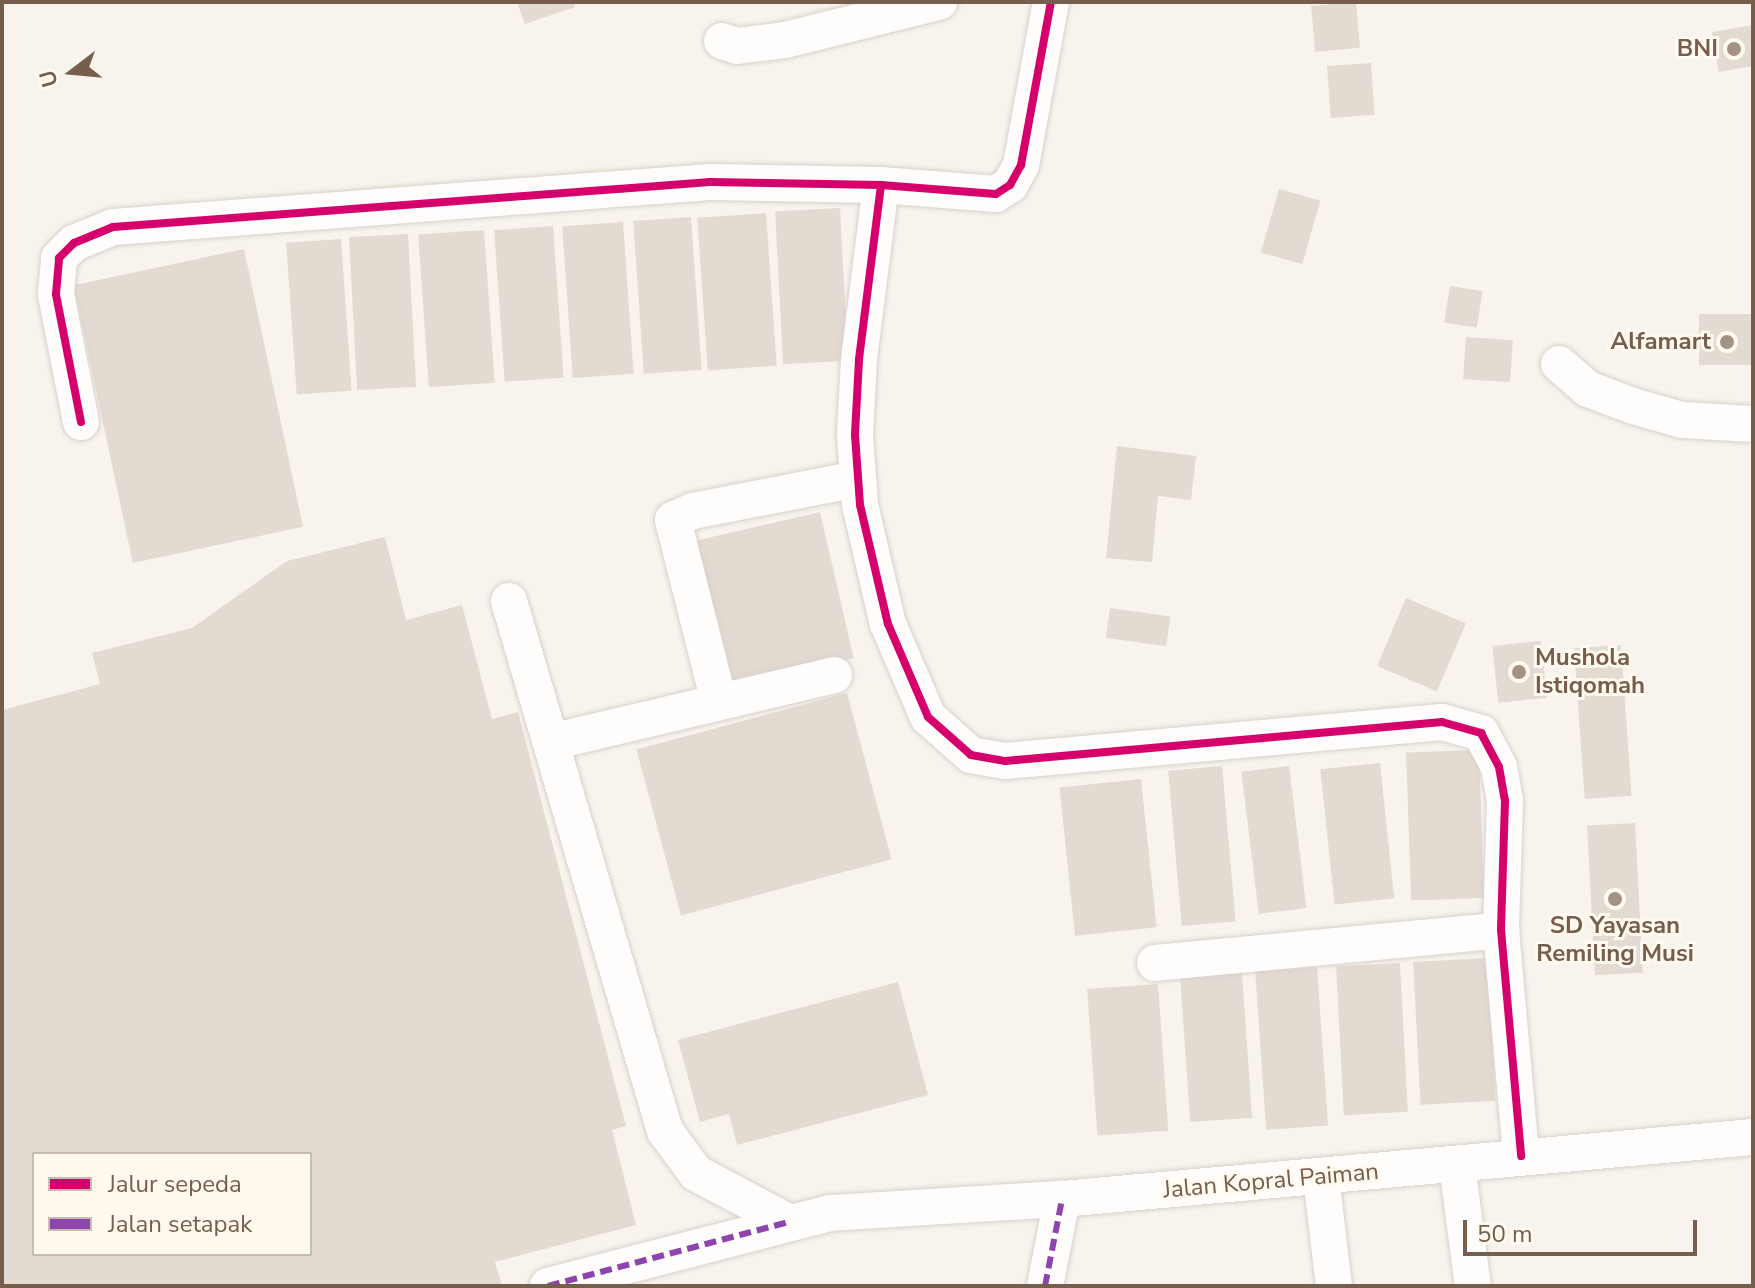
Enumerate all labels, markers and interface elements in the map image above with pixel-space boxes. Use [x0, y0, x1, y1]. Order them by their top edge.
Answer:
north arrow [32, 32, 112, 112]
place label: BNI [1677, 35, 1718, 63]
marker: BNI [1725, 40, 1743, 58]
text: U [32, 67, 66, 91]
place label: Alfamart [1611, 328, 1711, 356]
marker: Alfamart [1718, 333, 1736, 351]
place label: Mushola Istiqomah [1535, 644, 1645, 700]
marker: Mushola Istiqomah [1510, 663, 1528, 681]
marker: SD Yayasan Remiling Musi [1606, 890, 1624, 908]
place label: SD Yayasan Remiling Musi [1536, 912, 1694, 968]
legend [32, 1152, 312, 1256]
street label: Jalan Kopral Paiman [1162, 1157, 1380, 1205]
text: Jalur sepeda [108, 1168, 242, 1200]
scale bar [1467, 1204, 1701, 1254]
text: Jalan setapak [108, 1208, 252, 1240]
text: 50 m [1477, 1218, 1533, 1250]

